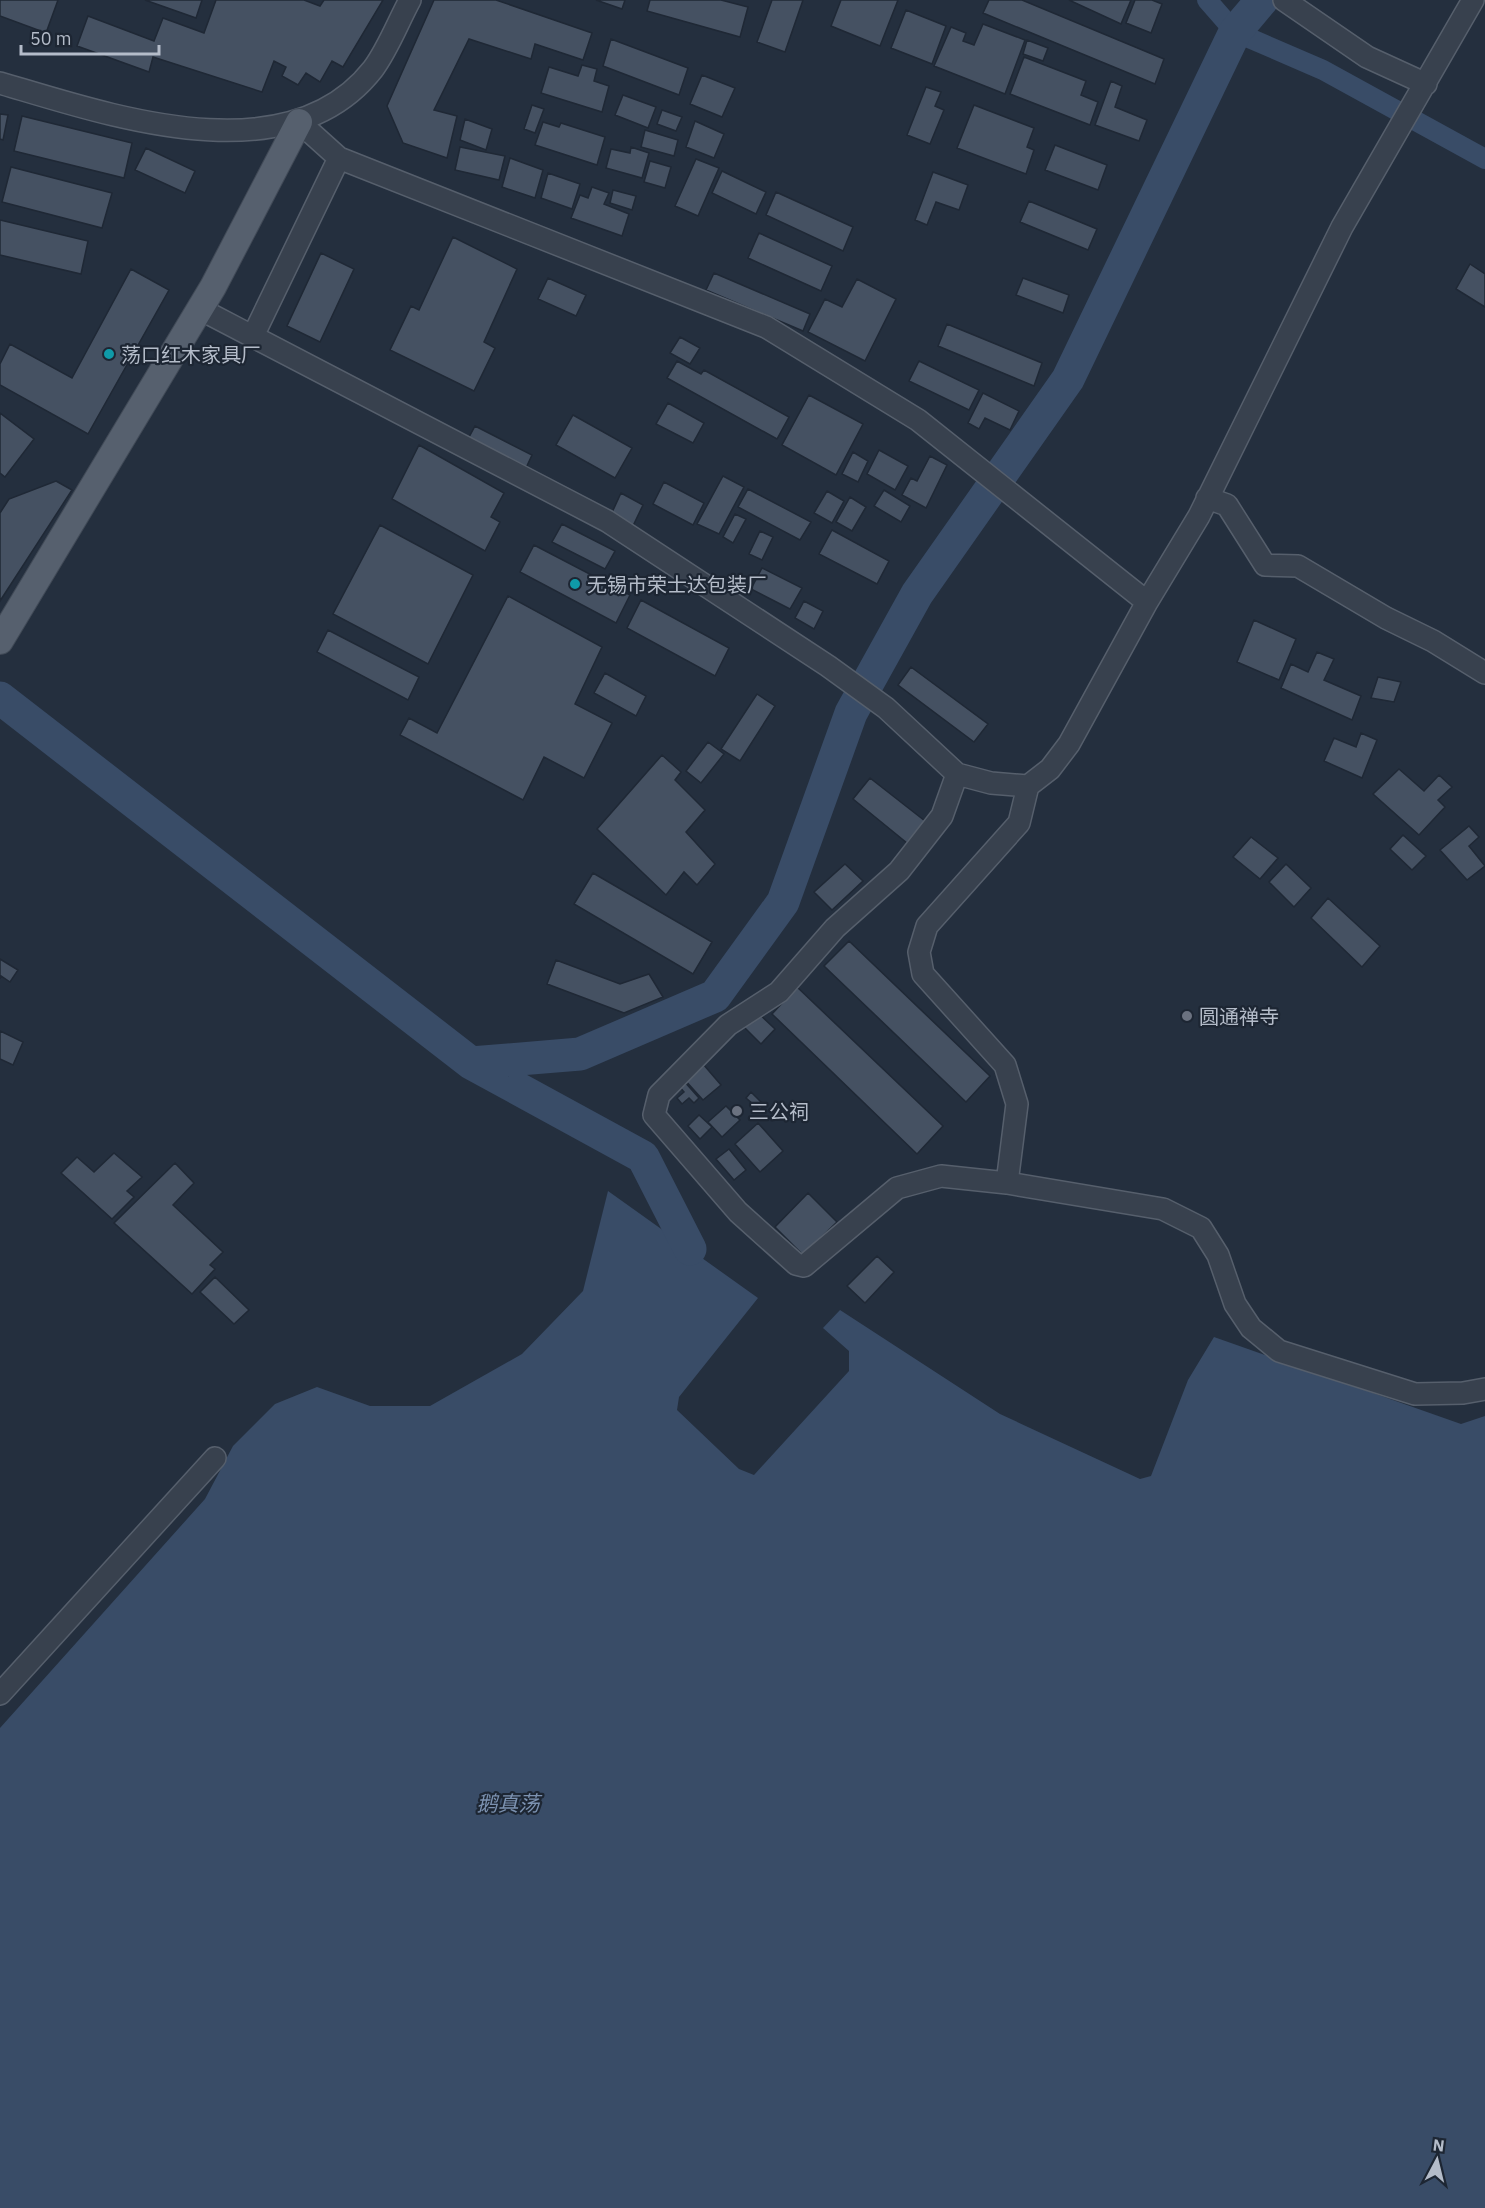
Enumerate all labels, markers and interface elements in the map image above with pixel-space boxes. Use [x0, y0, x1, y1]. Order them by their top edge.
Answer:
scale bar [21, 18, 159, 56]
text: 50 m [30, 27, 72, 50]
place label: 荡口红木家具厂 [121, 341, 261, 368]
marker: 荡口红木家具厂 [102, 347, 116, 361]
place label: 无锡市荣士达包装厂 [587, 571, 767, 598]
marker: 无锡市荣士达包装厂 [568, 577, 582, 591]
place label: 圆通禅寺 [1199, 1003, 1279, 1030]
marker: 圆通禅寺 [1180, 1009, 1194, 1023]
place label: 三公祠 [749, 1098, 809, 1125]
marker: 三公祠 [730, 1104, 744, 1118]
water label: 鹅真荡 [477, 1789, 542, 1817]
north arrow [1407, 2130, 1467, 2190]
text: N [1432, 2134, 1446, 2156]

